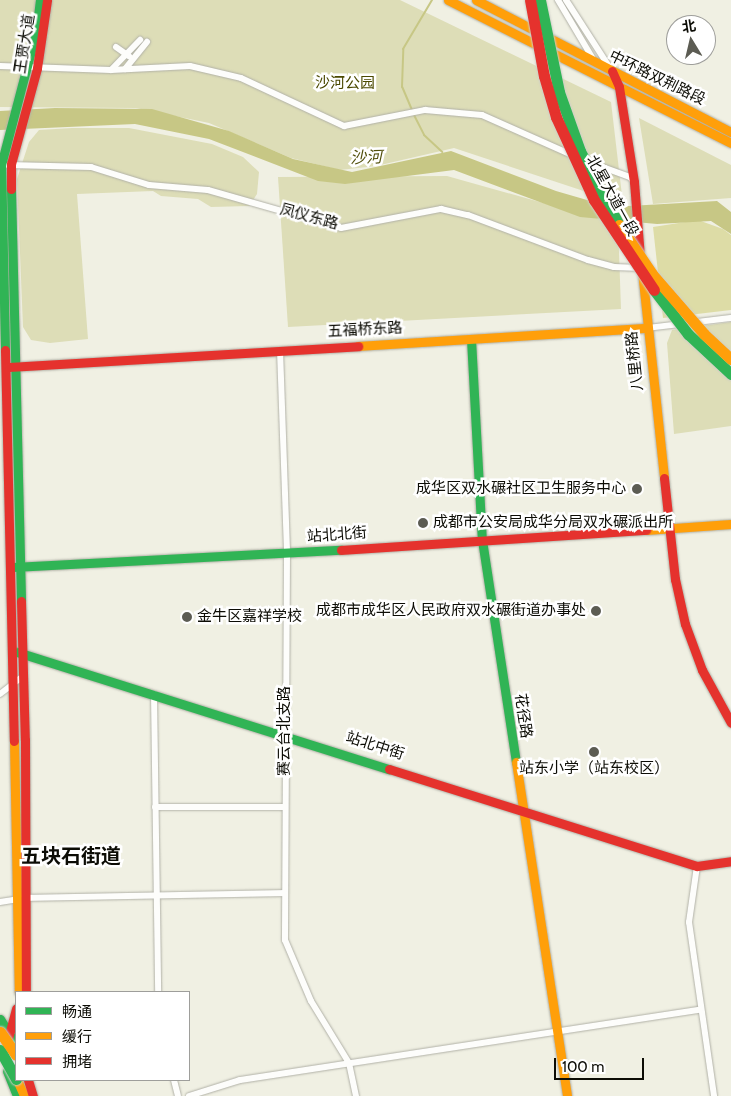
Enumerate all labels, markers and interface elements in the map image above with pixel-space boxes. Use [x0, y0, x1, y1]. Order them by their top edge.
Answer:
street label: 王贾大道 [11, 13, 39, 75]
north arrow [666, 15, 716, 65]
text: 北 [680, 16, 697, 36]
street label: 中环路双荆路段 [606, 47, 708, 109]
park label: 沙河公园 [315, 75, 375, 93]
water label: 沙河 [350, 148, 382, 168]
street label: 北星大道一段 [582, 152, 642, 240]
street label: 凤仪东路 [278, 201, 340, 233]
street label: 五福桥东路 [327, 319, 403, 341]
street label: 八里桥路 [623, 330, 647, 392]
place label: 成华区双水碾社区卫生服务中心 [416, 480, 626, 498]
marker: 成华区双水碾社区卫生服务中心 [630, 482, 644, 496]
place label: 成都市公安局成华分局双水碾派出所 [433, 514, 673, 532]
marker: 成都市公安局成华分局双水碾派出所 [417, 517, 429, 529]
street label: 站北北街 [306, 524, 368, 546]
place label: 成都市成华区人民政府双水碾街道办事处 [316, 602, 586, 620]
marker: 成都市成华区人民政府双水碾街道办事处 [590, 605, 602, 617]
place label: 金牛区嘉祥学校 [197, 608, 302, 626]
marker: 金牛区嘉祥学校 [181, 611, 193, 623]
street label: 赛云台北支路 [276, 686, 294, 776]
street label: 花径路 [511, 692, 535, 740]
street label: 站北中街 [344, 728, 406, 764]
marker: 站东小学（站东校区） [588, 746, 600, 758]
place label: 站东小学（站东校区） [519, 760, 669, 778]
district label: 五块石街道 [21, 844, 121, 868]
legend [15, 991, 190, 1081]
text: 畅通 [62, 1003, 92, 1021]
text: 缓行 [62, 1028, 92, 1046]
scale bar [556, 1048, 646, 1080]
text: 拥堵 [62, 1053, 92, 1071]
text: 100 m [562, 1058, 604, 1076]

